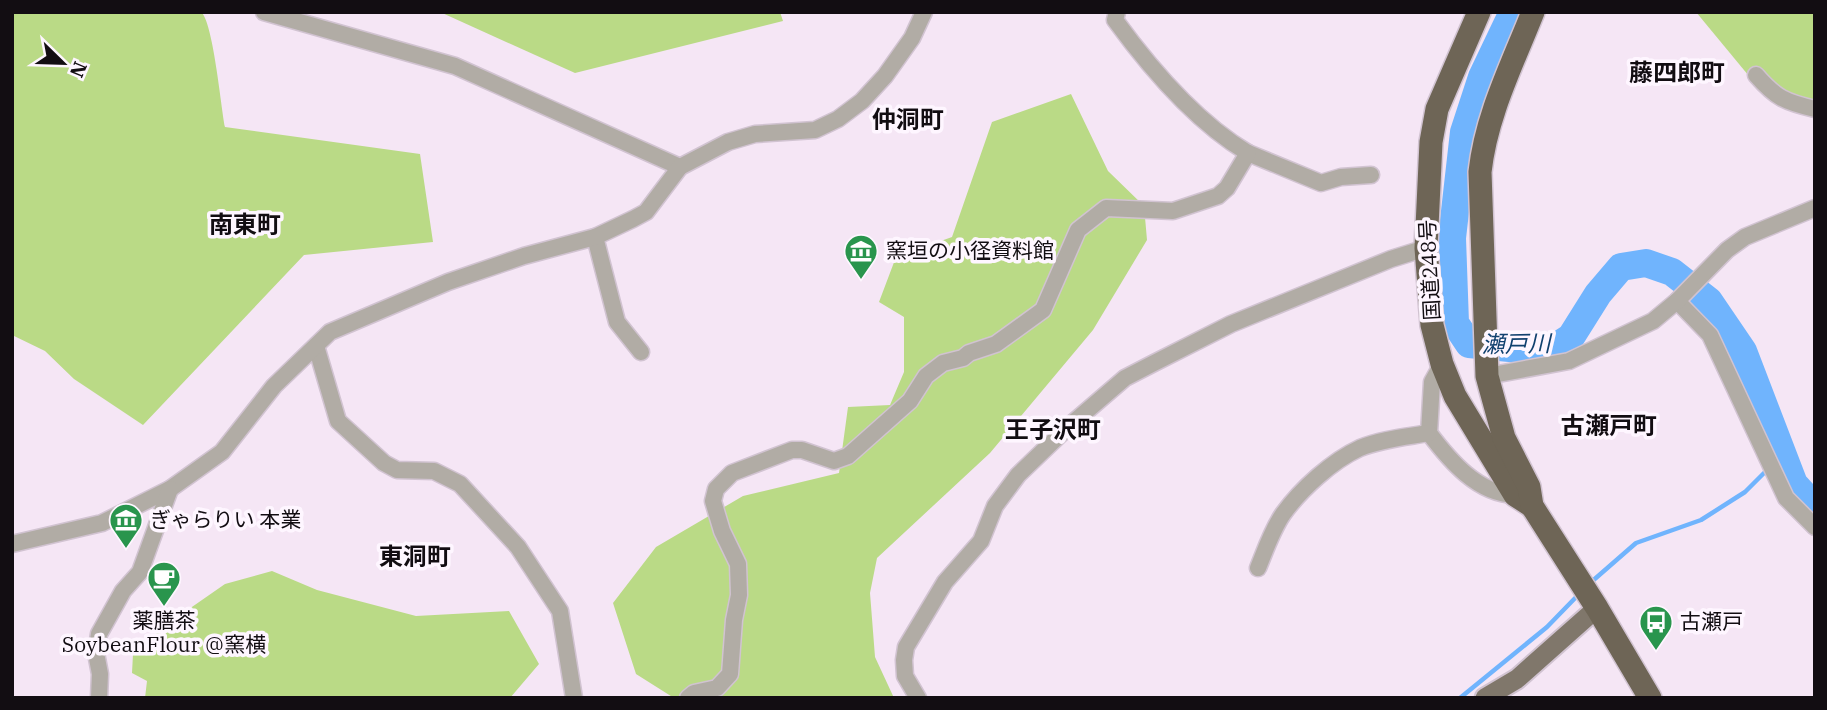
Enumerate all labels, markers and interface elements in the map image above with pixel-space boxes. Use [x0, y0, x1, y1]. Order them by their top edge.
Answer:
north arrow [28, 28, 98, 98]
district label: 藤四郎町 [1629, 56, 1725, 88]
text: N [65, 58, 93, 81]
district label: 仲洞町 [872, 103, 944, 135]
district label: 南東町 [209, 208, 281, 240]
street label: 国道248号 [1412, 219, 1446, 321]
museum icon: 窯垣の小径資料館 [842, 232, 880, 281]
place label: 窯垣の小径資料館 [886, 236, 1054, 264]
water label: 瀬戸川 [1481, 327, 1554, 359]
district label: 古瀬戸町 [1561, 409, 1657, 441]
district label: 王子沢町 [1005, 413, 1101, 445]
museum icon: ぎゃらりい 本業 [107, 501, 145, 550]
place label: ぎゃらりい 本業 [150, 505, 301, 533]
district label: 東洞町 [379, 540, 451, 572]
cafe icon: 薬膳茶 SoybeanFlour @窯横 [145, 559, 183, 608]
bus stop icon: 古瀬戸 [1637, 603, 1675, 652]
place label: 薬膳茶 SoybeanFlour @窯横 [62, 606, 266, 658]
place label: 古瀬戸 [1680, 607, 1743, 635]

